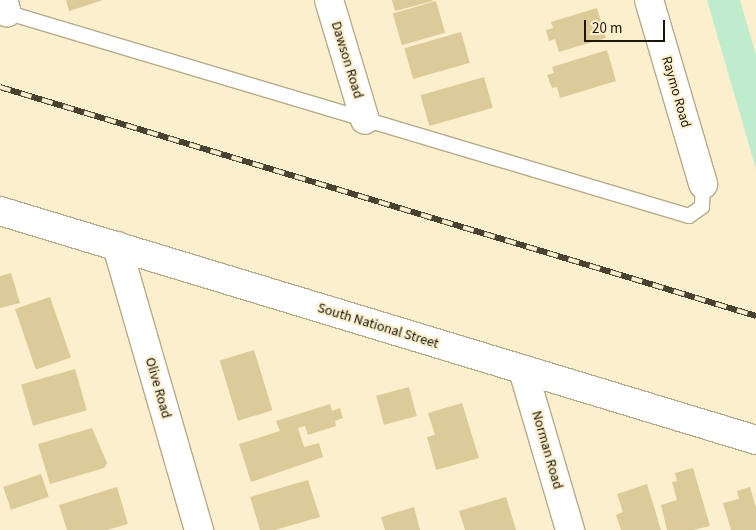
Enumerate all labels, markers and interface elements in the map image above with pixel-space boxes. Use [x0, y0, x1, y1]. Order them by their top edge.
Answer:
scale bar [586, 10, 667, 42]
text: 20 m [592, 18, 622, 39]
street label: Dawson Road [327, 19, 367, 101]
street label: Raymo Road [658, 54, 694, 130]
street label: South National Street [315, 300, 441, 352]
street label: Olive Road [141, 356, 175, 420]
street label: Norman Road [528, 409, 566, 491]

